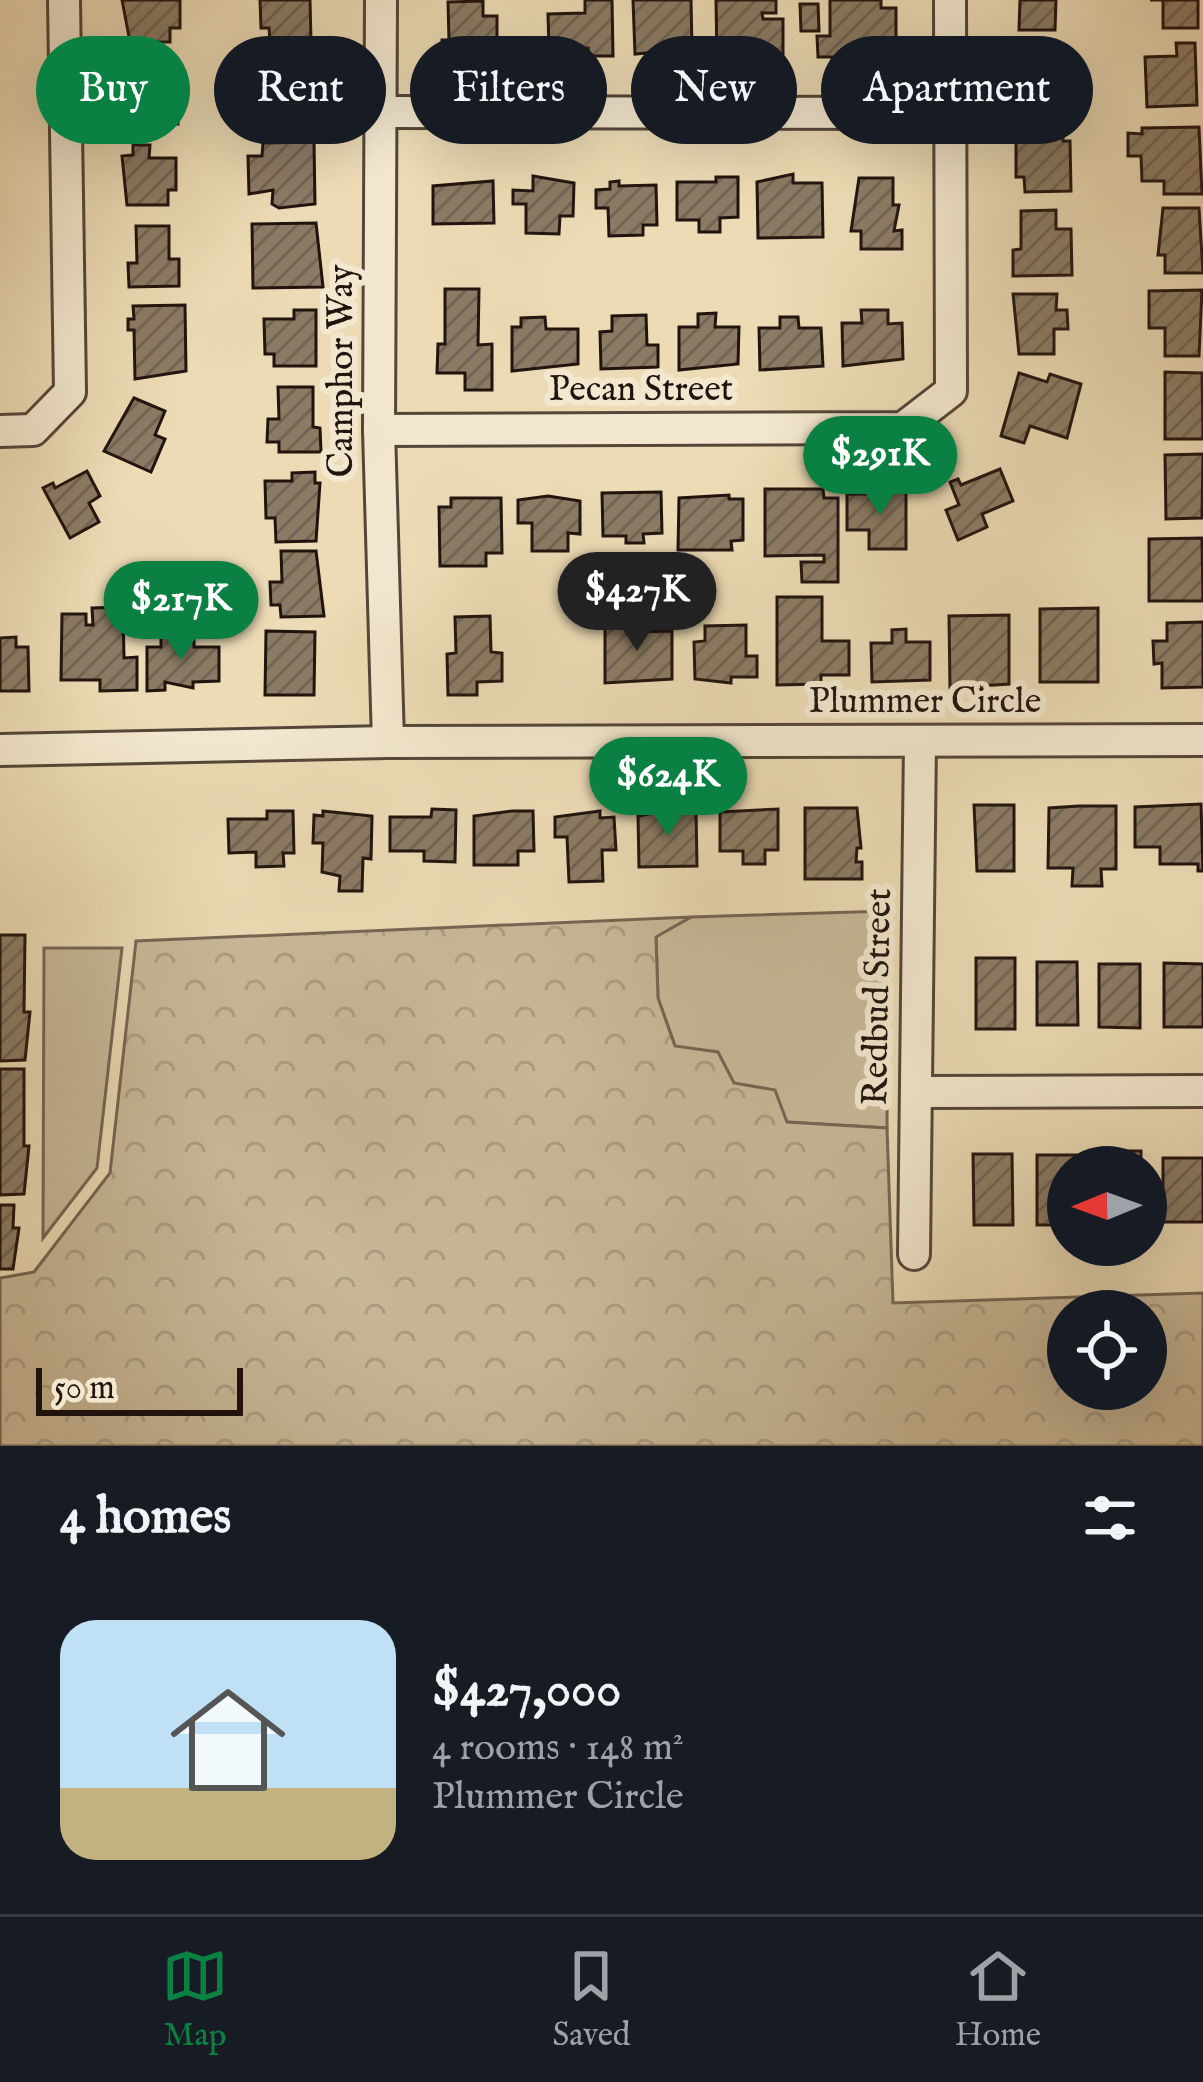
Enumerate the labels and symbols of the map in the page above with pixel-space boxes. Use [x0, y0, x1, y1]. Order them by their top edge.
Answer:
street label: Camphor Way [319, 264, 365, 477]
street label: Pecan Street [549, 367, 733, 413]
pin: $291K [796, 416, 964, 518]
pin: $427K [553, 552, 721, 654]
pin: $217K [97, 561, 265, 663]
street label: Plummer Circle [809, 679, 1041, 725]
pin: $624K [584, 737, 752, 839]
street label: Redbud Street [853, 888, 903, 1106]
north arrow [1047, 1146, 1167, 1266]
scale bar [36, 1362, 243, 1415]

